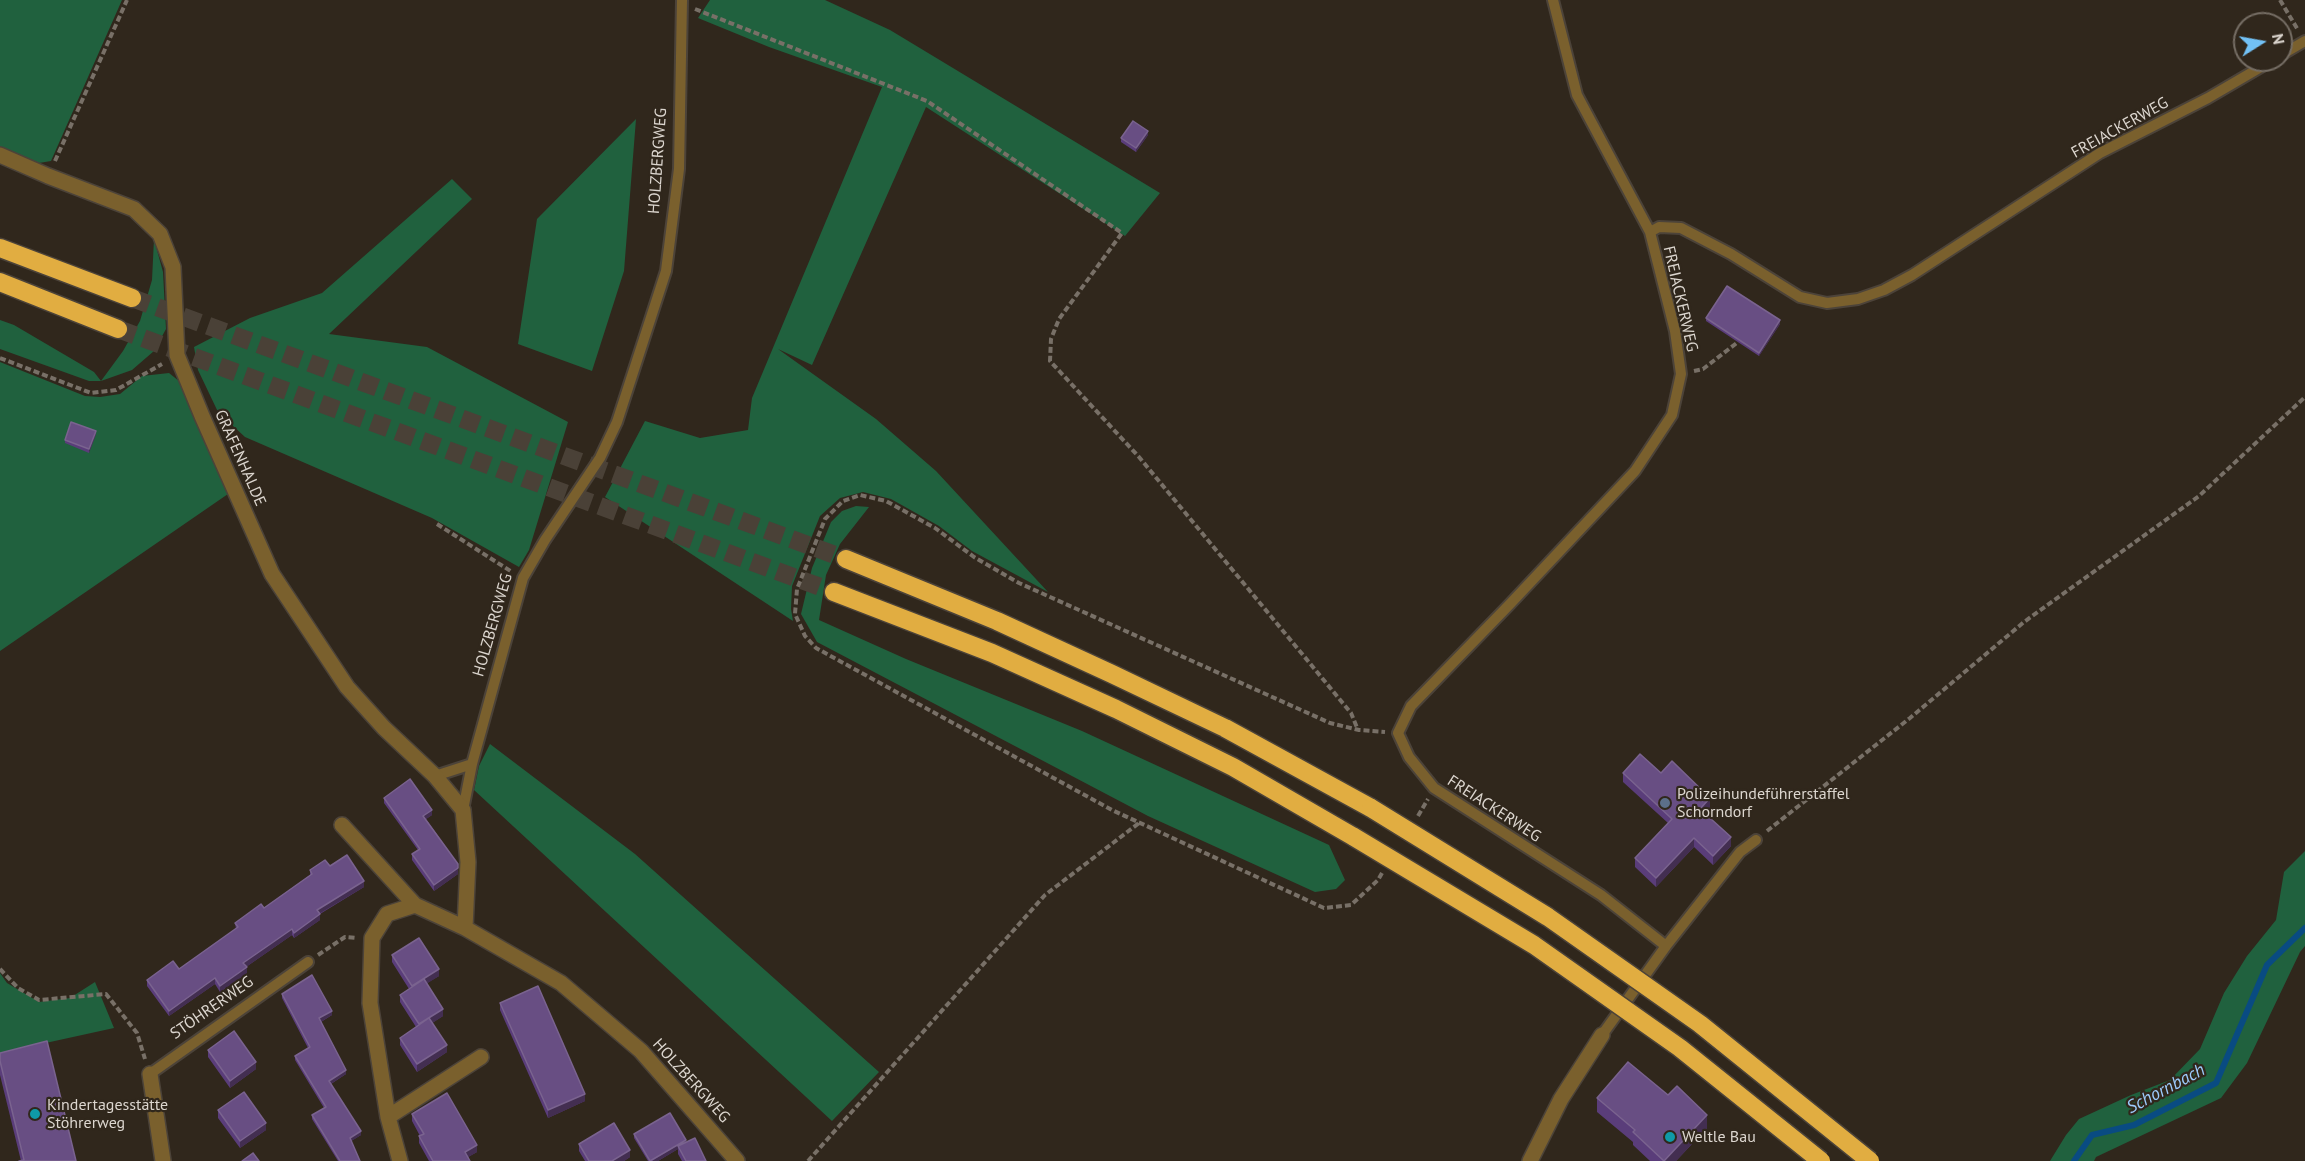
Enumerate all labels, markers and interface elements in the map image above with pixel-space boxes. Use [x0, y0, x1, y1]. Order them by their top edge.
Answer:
north arrow [2233, 12, 2293, 72]
text: N [2268, 32, 2290, 46]
street label: FREIACKERWEG [2068, 93, 2172, 163]
street label: HOLZBERGWEG [645, 107, 671, 215]
street label: FREIACKERWEG [1659, 244, 1701, 354]
street label: GRAFENHALDE [210, 407, 270, 509]
street label: HOLZBERGWEG [469, 571, 517, 679]
street label: FREIACKERWEG [1444, 772, 1544, 846]
place label: Polizeihundeführerstaffel Schorndorf [1677, 784, 1849, 822]
marker: Polizeihundeführerstaffel Schorndorf [1658, 796, 1672, 810]
street label: STÖHRERWEG [167, 972, 257, 1044]
street label: HOLZBERGWEG [648, 1035, 734, 1127]
water label: Schornbach [2123, 1059, 2209, 1119]
place label: Kindertagesstätte Stöhrerweg [47, 1095, 168, 1133]
marker: Kindertagesstätte Stöhrerweg [28, 1107, 42, 1121]
place label: Weltle Bau [1682, 1127, 1756, 1147]
marker: Weltle Bau [1663, 1130, 1677, 1144]

